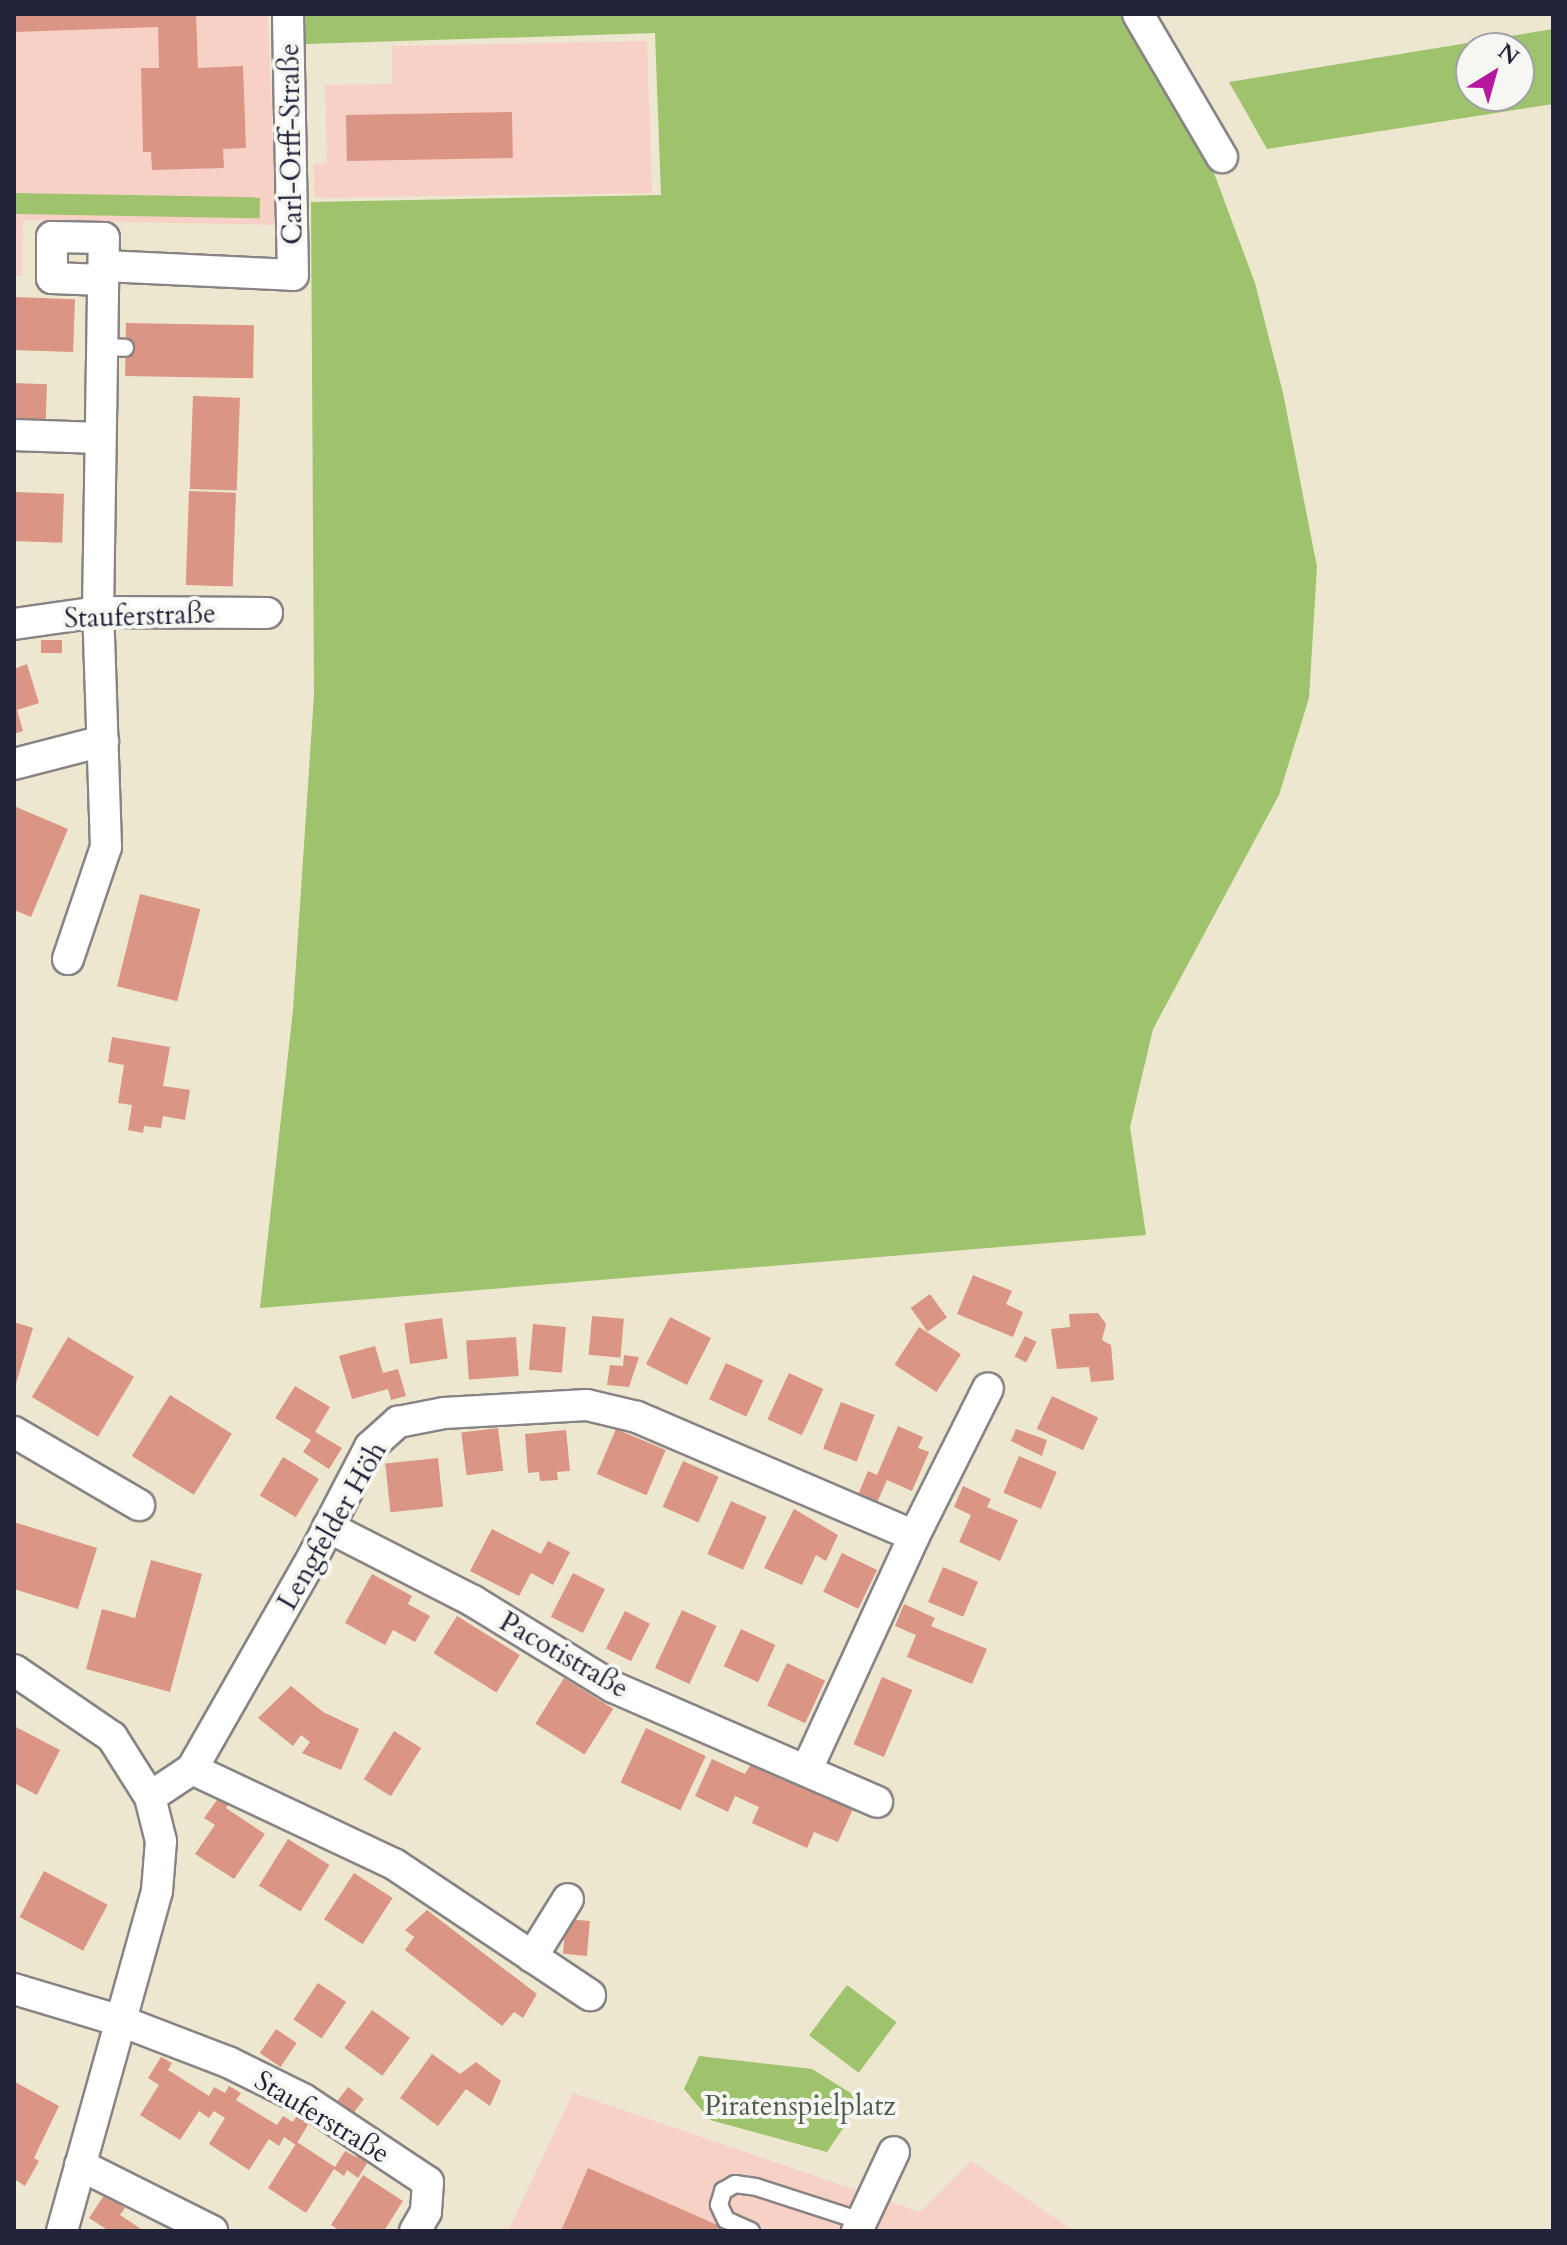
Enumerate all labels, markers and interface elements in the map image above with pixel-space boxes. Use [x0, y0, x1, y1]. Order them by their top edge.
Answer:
north arrow [1455, 32, 1535, 112]
text: N [1492, 37, 1525, 72]
street label: Carl-Orff-Straße [272, 43, 310, 245]
street label: Stauferstraße [64, 597, 216, 635]
street label: Lengfelder Höh [270, 1436, 394, 1616]
street label: Pacotistraße [494, 1605, 634, 1705]
street label: Stauferstraße [248, 2064, 396, 2170]
park label: Piratenspielplatz [704, 2089, 896, 2123]

